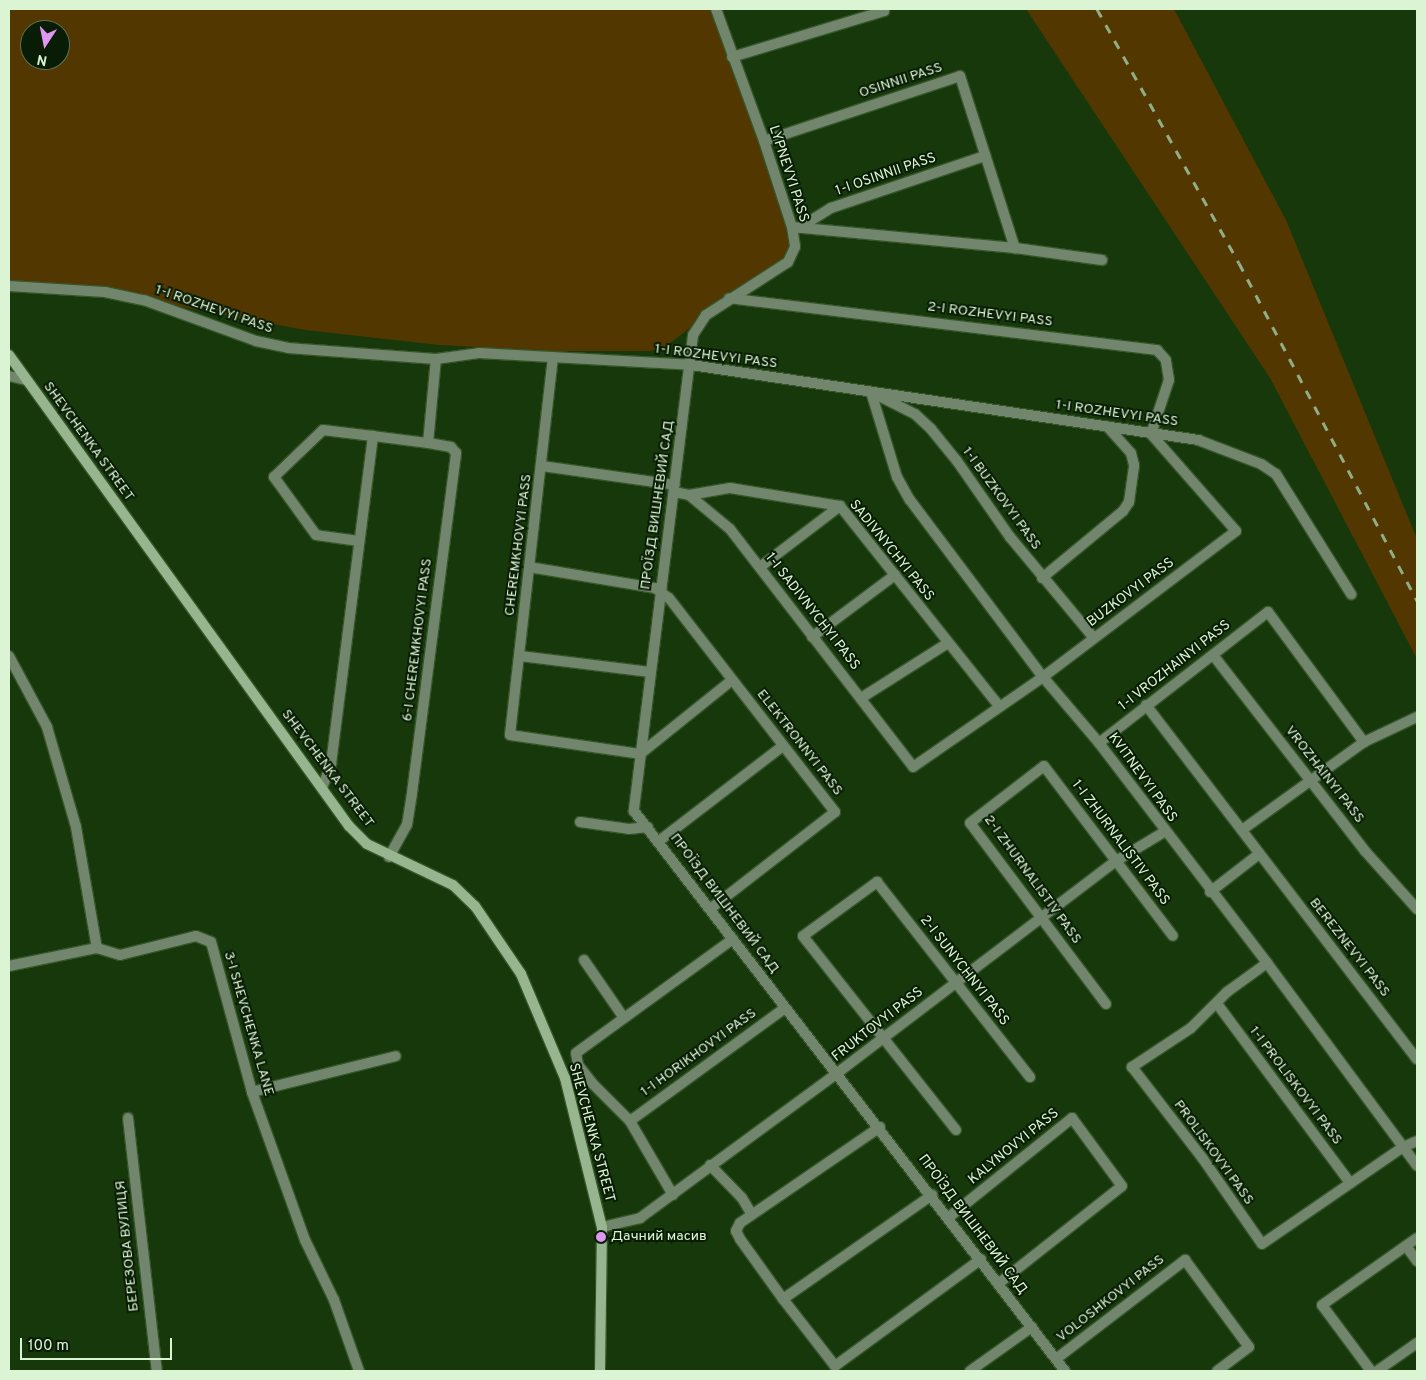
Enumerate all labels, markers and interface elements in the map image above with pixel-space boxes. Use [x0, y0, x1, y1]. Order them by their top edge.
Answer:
north arrow [20, 20, 70, 70]
text: N [36, 50, 49, 69]
street label: OSINNII PASS [857, 60, 945, 102]
street label: LYPNEVYI PASS [764, 123, 812, 225]
street label: 1-I OSINNII PASS [833, 150, 939, 200]
street label: 1-I ROZHEVYI PASS [153, 282, 275, 338]
street label: 2-I ROZHEVYI PASS [926, 299, 1054, 331]
street label: 1-I ROZHEVYI PASS [654, 341, 778, 373]
street label: SHEVCHENKA STREET [39, 379, 137, 505]
street label: 1-I ROZHEVYI PASS [1055, 397, 1179, 431]
street label: ПРОЇЗД ВИШНЕВИЙ САД [638, 419, 678, 591]
street label: 1-I BUZKOVYI PASS [958, 444, 1044, 554]
street label: CHEREMKHOVYI PASS [502, 473, 536, 617]
street label: SADIVNYCHYI PASS [845, 497, 937, 605]
street label: 1-I SADIVNYCHYI PASS [761, 550, 863, 674]
street label: BUZKOVYI PASS [1084, 555, 1178, 631]
street label: 6-I CHEREMKHOVYI PASS [400, 558, 436, 722]
street label: 1-I VROZHAINYI PASS [1116, 617, 1234, 715]
street label: ELEKTRONNYI PASS [752, 687, 846, 799]
street label: SHEVCHENKA STREET [277, 706, 377, 832]
street label: VROZHAINYI PASS [1281, 723, 1367, 827]
street label: KVITNEVYI PASS [1104, 730, 1180, 826]
street label: 1-I ZHURNALISTIV PASS [1067, 777, 1173, 909]
street label: 2-I ZHURNALISTIV PASS [979, 812, 1085, 948]
street label: ПРОЇЗД ВИШНЕВИЙ САД [666, 831, 782, 977]
street label: BEREZNEVYI PASS [1305, 895, 1393, 1001]
street label: 2-I SUNYCHNYI PASS [916, 913, 1012, 1029]
street label: 3-I SHEVCHENKA LANE [219, 950, 277, 1098]
street label: FRUKTOVYI PASS [829, 984, 927, 1066]
street label: 1-I HORIKHOVYI PASS [638, 1005, 760, 1101]
street label: 1-I PROLISKOVYI PASS [1245, 1023, 1345, 1149]
street label: SHEVCHENKA STREET [564, 1061, 618, 1205]
street label: PROLISKOVYI PASS [1169, 1097, 1257, 1209]
street label: KALYNOVYI PASS [965, 1105, 1063, 1189]
street label: ПРОЇЗД ВИШНЕВИЙ САД [914, 1152, 1030, 1298]
street label: БЕРЕЗОВА ВУЛИЦЯ [113, 1179, 143, 1313]
place label: Дачний масив [611, 1229, 707, 1245]
marker: Дачний масив [595, 1231, 607, 1243]
street label: VOLOSHKOVYI PASS [1054, 1252, 1168, 1346]
scale bar [22, 1328, 175, 1360]
text: 100 m [28, 1337, 69, 1356]

